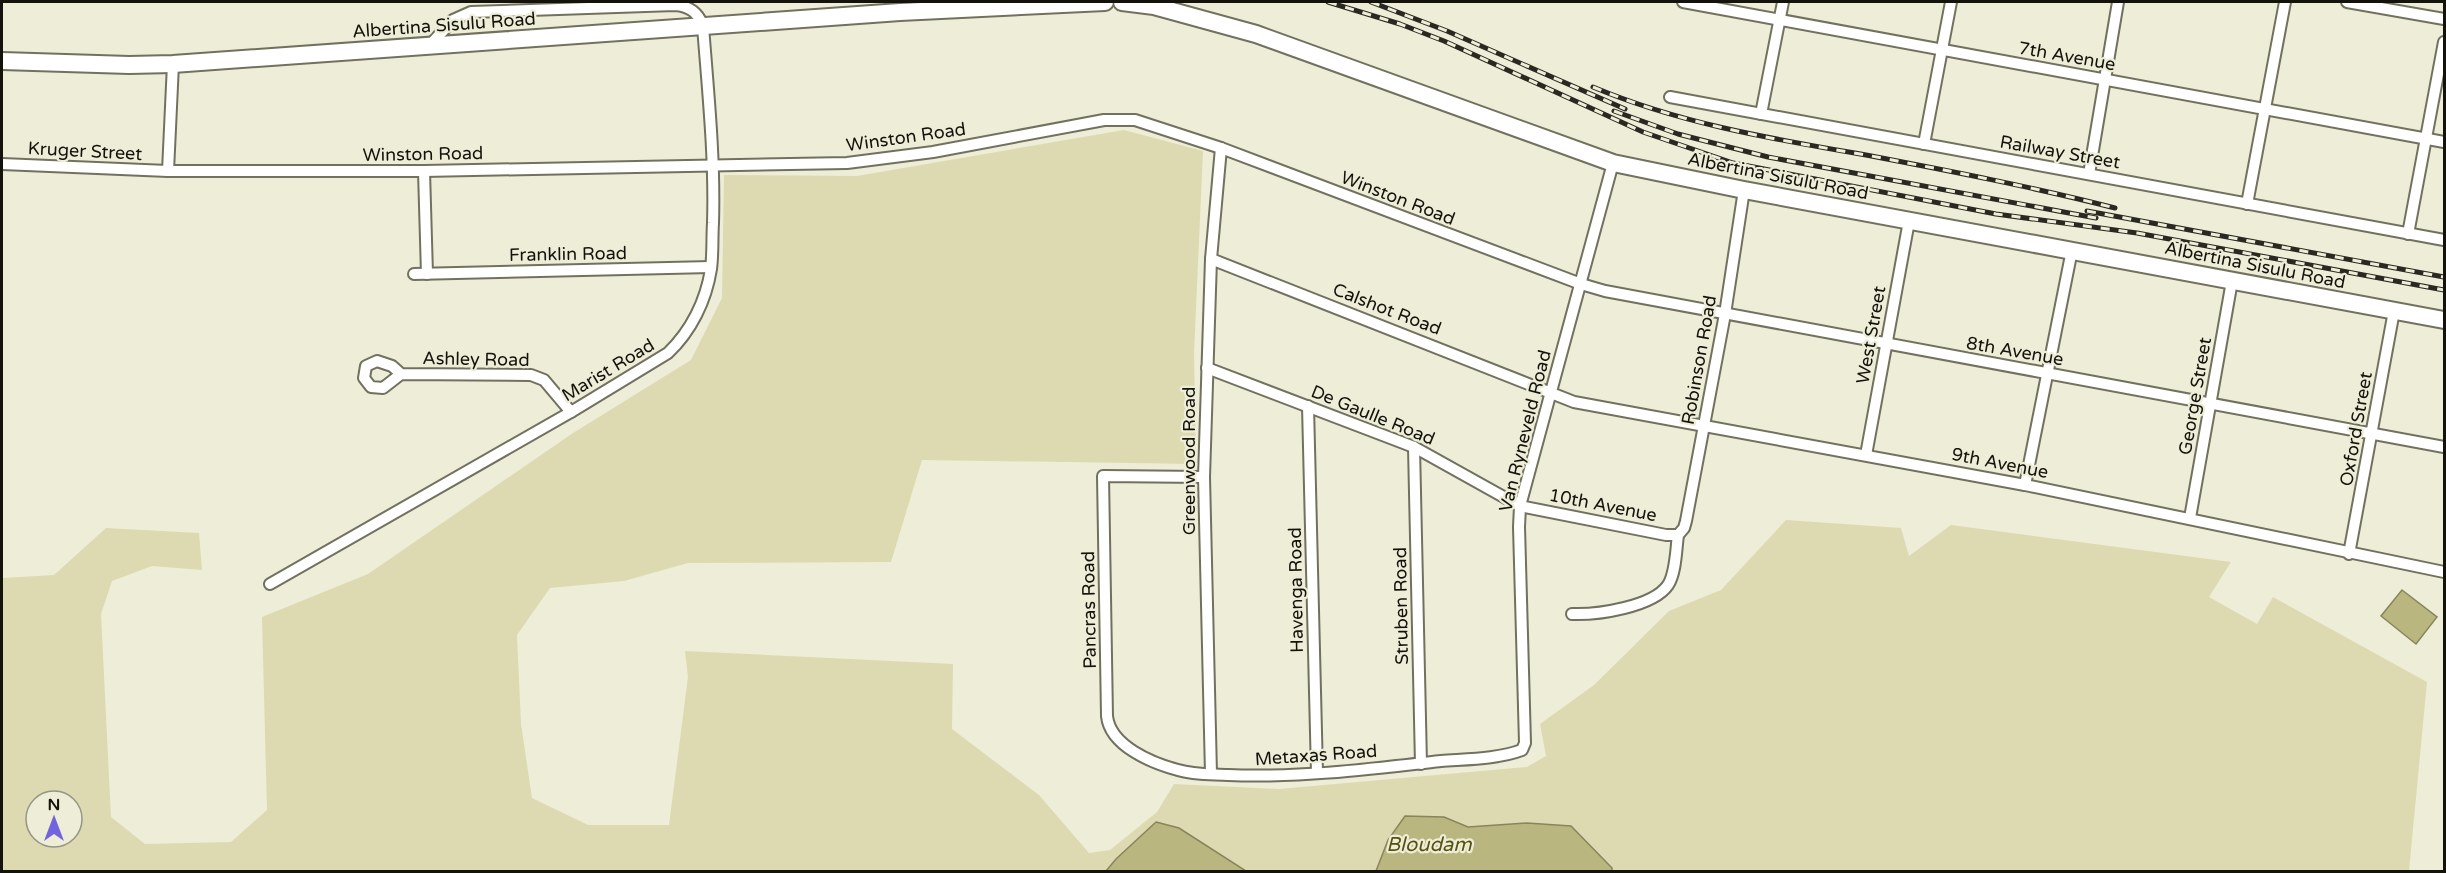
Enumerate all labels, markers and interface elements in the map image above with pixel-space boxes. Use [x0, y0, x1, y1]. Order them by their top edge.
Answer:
street label: Albertina Sisulu Road [352, 8, 536, 42]
street label: 7th Avenue [2017, 37, 2117, 75]
street label: Winston Road [845, 118, 967, 156]
street label: Railway Street [1998, 131, 2122, 173]
street label: Kruger Street [27, 137, 143, 165]
street label: Winston Road [363, 142, 483, 166]
street label: Albertina Sisulu Road [1686, 148, 1870, 204]
street label: Winston Road [1338, 166, 1458, 230]
street label: Albertina Sisulu Road [2163, 237, 2347, 293]
street label: Franklin Road [509, 242, 627, 266]
street label: Calshot Road [1330, 278, 1444, 340]
street label: West Street [1852, 284, 1890, 386]
street label: Robinson Road [1677, 294, 1721, 426]
street label: 8th Avenue [1965, 332, 2065, 370]
street label: Marist Road [558, 334, 658, 406]
street label: George Street [2174, 335, 2216, 457]
street label: Ashley Road [422, 347, 530, 371]
street label: Van Ryneveld Road [1494, 348, 1556, 514]
street label: Oxford Street [2335, 370, 2377, 488]
street label: De Gaulle Road [1308, 380, 1438, 450]
street label: Greenwood Road [1178, 387, 1200, 535]
street label: 9th Avenue [1950, 443, 2050, 483]
street label: 10th Avenue [1547, 484, 1659, 526]
street label: Havenga Road [1284, 527, 1308, 653]
street label: Struben Road [1389, 547, 1413, 665]
street label: Pancras Road [1077, 551, 1101, 669]
street label: Metaxas Road [1254, 740, 1378, 770]
north arrow [24, 789, 84, 849]
text: N [48, 795, 60, 815]
water label: Bloudam [1386, 833, 1472, 857]

